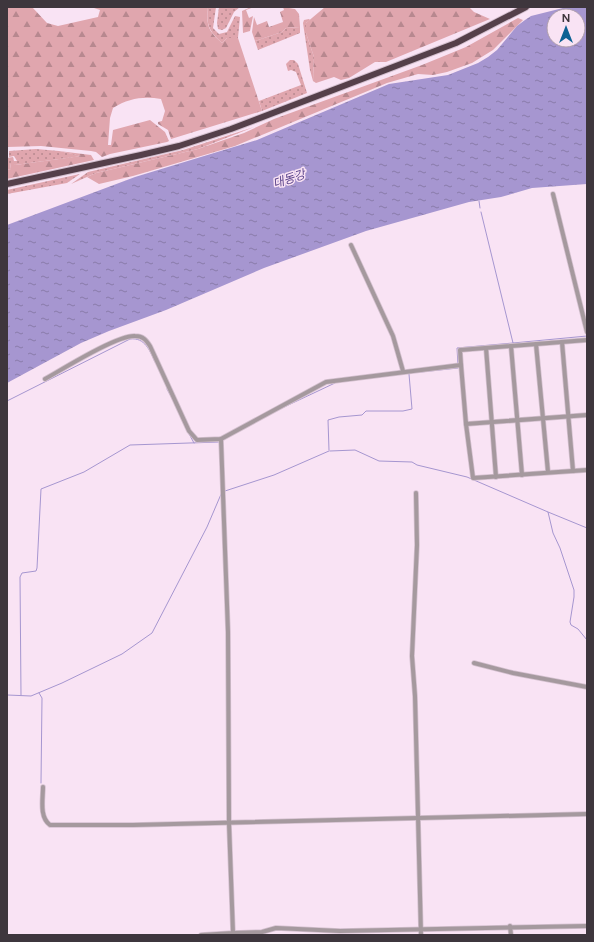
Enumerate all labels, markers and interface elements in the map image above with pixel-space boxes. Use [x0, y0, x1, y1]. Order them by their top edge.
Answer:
north arrow [546, 8, 586, 48]
text: N [562, 12, 570, 25]
water label: 대동강 [271, 167, 309, 191]

